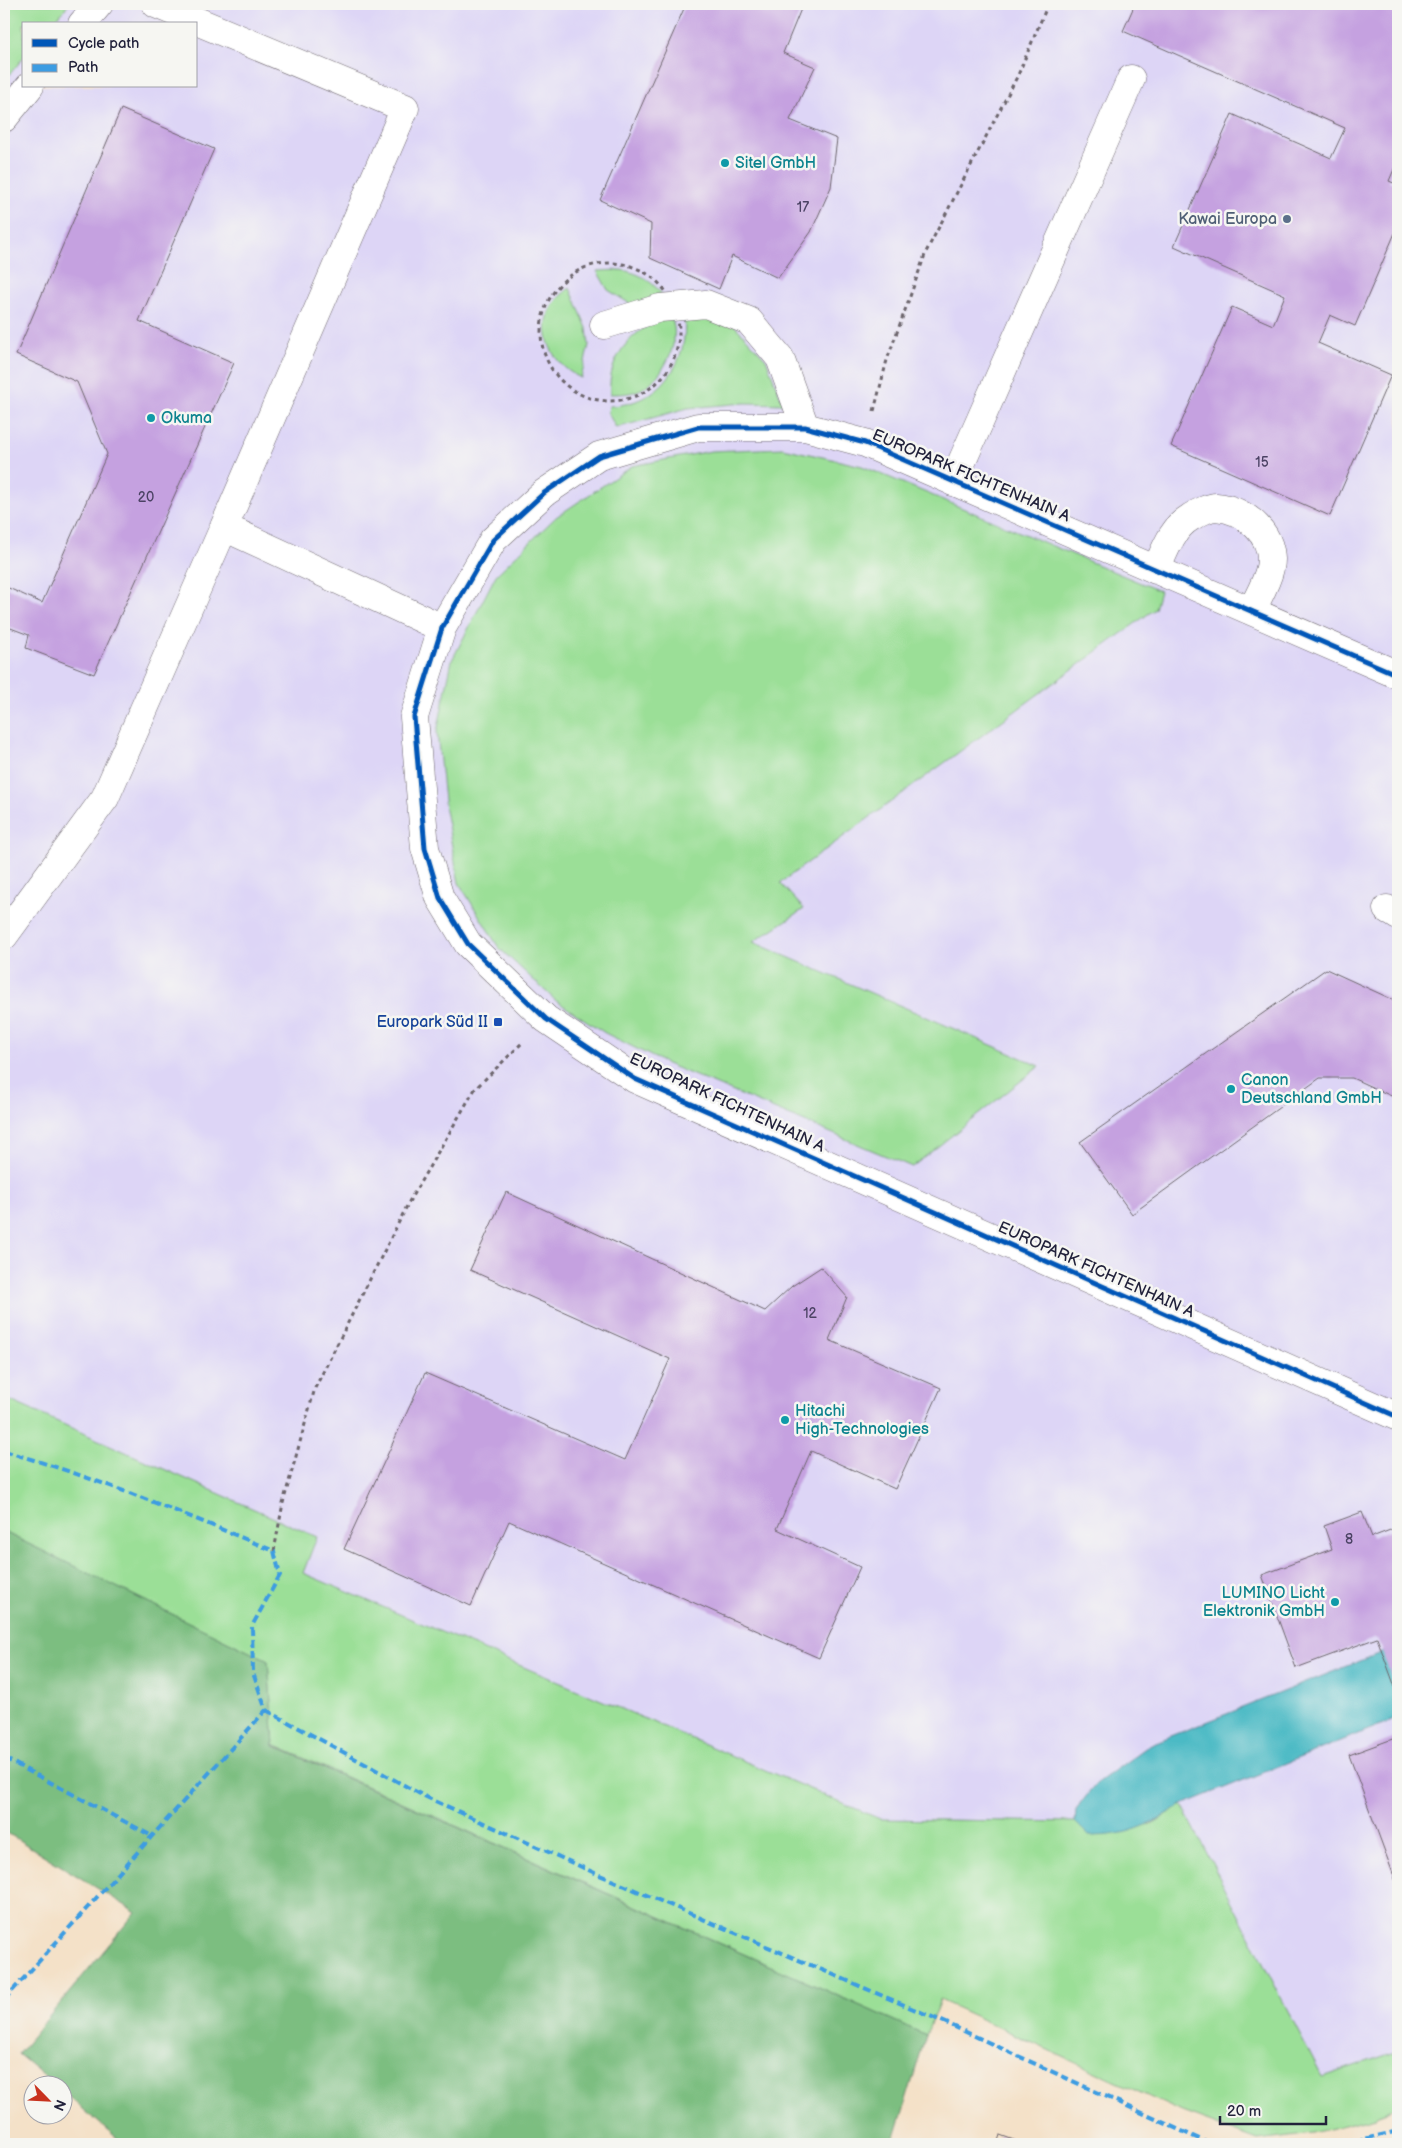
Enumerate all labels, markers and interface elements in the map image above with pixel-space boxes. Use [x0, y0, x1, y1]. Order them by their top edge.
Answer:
legend [22, 22, 198, 88]
text: Cycle path [68, 34, 139, 53]
text: Path [68, 58, 98, 77]
place label: Sitel GmbH [735, 154, 816, 173]
marker: Sitel GmbH [719, 157, 731, 169]
house number: 17 [797, 199, 809, 216]
place label: Kawai Europa [1178, 210, 1277, 229]
marker: Kawai Europa [1281, 213, 1293, 225]
place label: Okuma [161, 409, 212, 428]
marker: Okuma [145, 412, 157, 424]
street label: EUROPARK FICHTENHAIN A [869, 426, 1073, 526]
house number: 15 [1255, 454, 1269, 471]
house number: 20 [138, 489, 154, 506]
place label: Europark Süd II [376, 1013, 488, 1032]
marker: Europark Süd II [492, 1016, 504, 1028]
street label: EUROPARK FICHTENHAIN A [626, 1049, 828, 1157]
place label: Canon Deutschland GmbH [1241, 1071, 1382, 1108]
marker: Canon Deutschland GmbH [1225, 1083, 1237, 1095]
street label: EUROPARK FICHTENHAIN A [995, 1218, 1197, 1322]
house number: 12 [803, 1305, 818, 1322]
place label: Hitachi High-Technologies [795, 1402, 929, 1439]
marker: Hitachi High-Technologies [779, 1414, 791, 1426]
house number: 8 [1345, 1531, 1353, 1548]
place label: LUMINO Licht Elektronik GmbH [1203, 1584, 1325, 1621]
marker: LUMINO Licht Elektronik GmbH [1329, 1596, 1341, 1608]
north arrow [22, 2076, 72, 2126]
scale bar [1220, 2093, 1326, 2125]
text: N [50, 2097, 69, 2113]
text: 20 m [1227, 2102, 1261, 2121]

